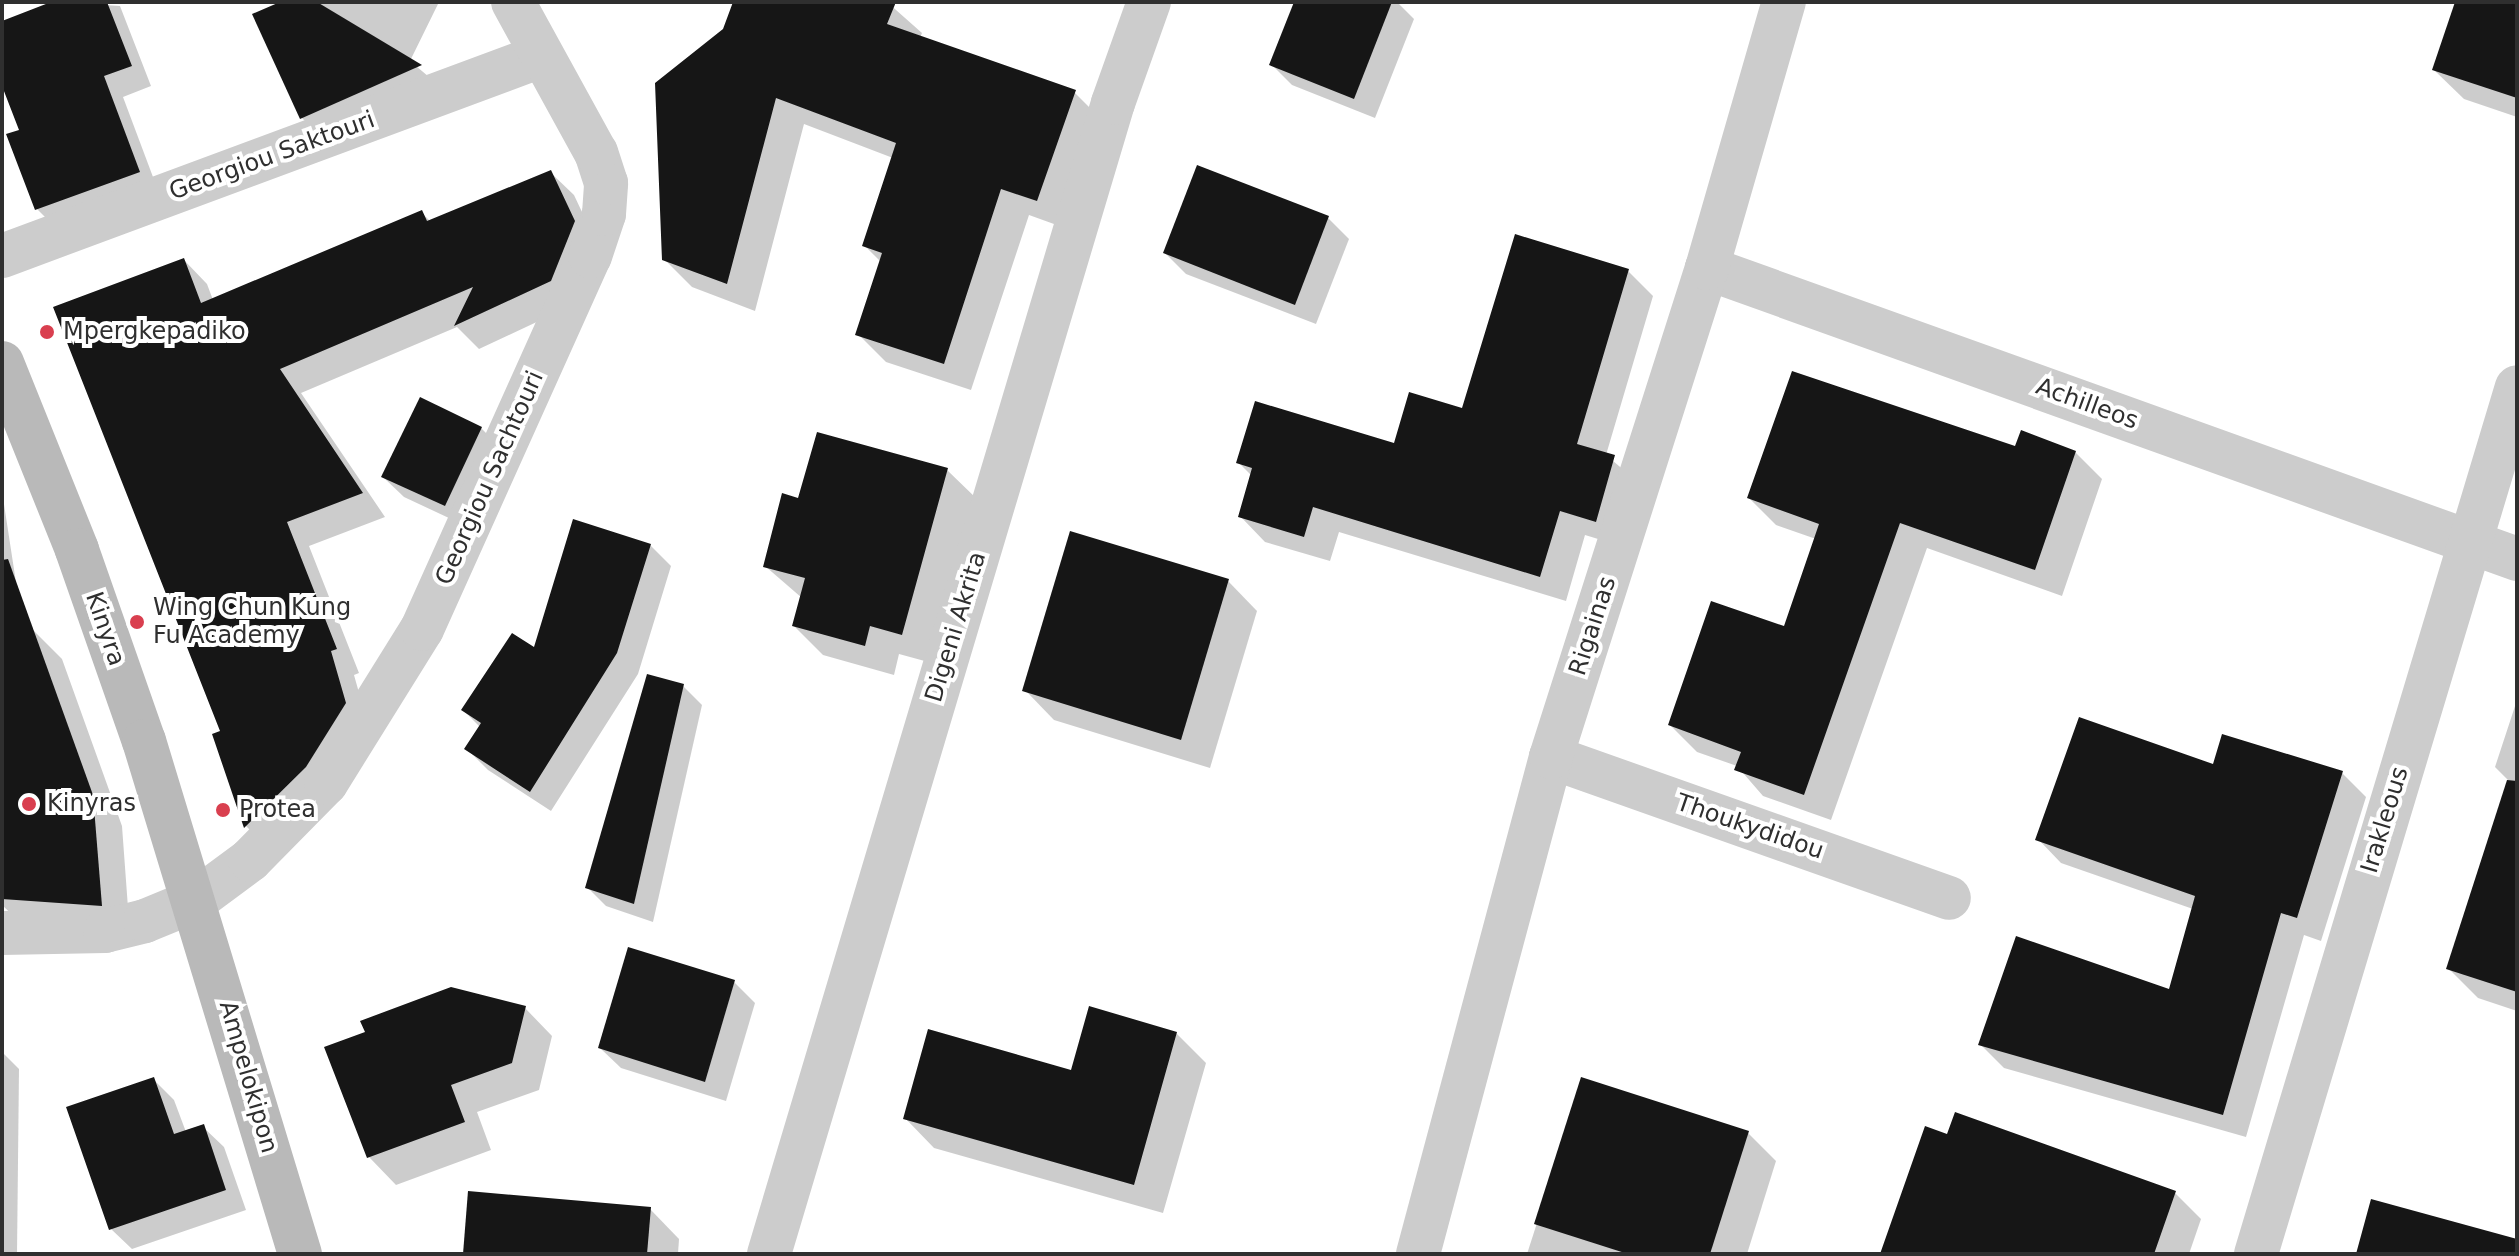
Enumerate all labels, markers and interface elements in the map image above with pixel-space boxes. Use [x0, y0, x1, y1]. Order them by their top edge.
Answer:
street label: Georgiou Saktouri [165, 105, 379, 207]
place label: Mpergkepadiko [63, 318, 246, 346]
marker: Mpergkepadiko [38, 323, 56, 341]
street label: Georgiou Sachtouri [430, 367, 550, 589]
street label: Achilleos [2032, 372, 2142, 436]
street label: Digeni Akrita [919, 548, 993, 706]
street label: Rigainas [1563, 573, 1623, 679]
street label: Kinyra [79, 588, 131, 670]
place label: Wing Chun Kung Fu Academy [153, 594, 351, 650]
marker: Wing Chun Kung Fu Academy [128, 613, 146, 631]
street label: Irakleous [2355, 763, 2415, 877]
street label: Thoukydidou [1672, 788, 1828, 866]
place label: Kinyras [47, 790, 136, 818]
marker: Kinyras [18, 793, 40, 815]
place label: Protea [239, 796, 316, 824]
marker: Protea [214, 801, 232, 819]
street label: Ampelokipon [213, 998, 283, 1156]

